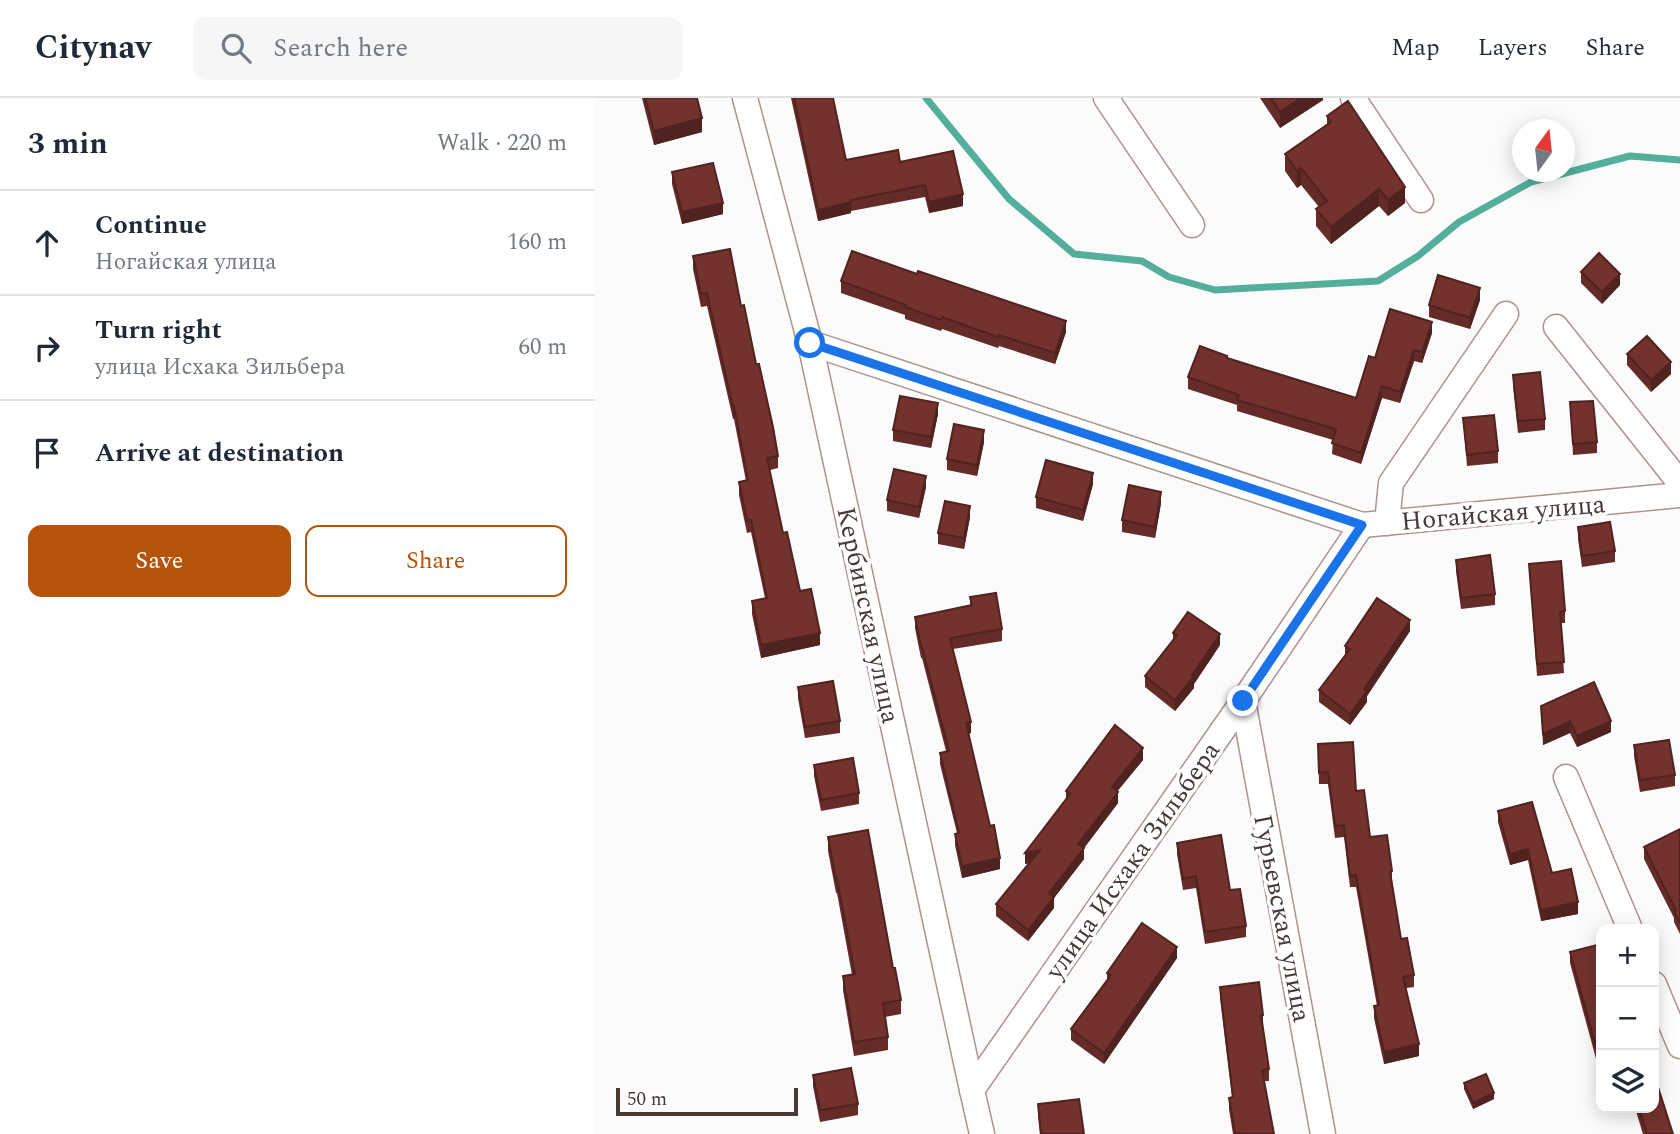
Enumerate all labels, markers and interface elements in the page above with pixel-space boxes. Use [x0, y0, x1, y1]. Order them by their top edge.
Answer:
search box [193, 17, 683, 80]
text: Citynav [35, 23, 151, 73]
text: Search here [273, 28, 408, 68]
icon: search [217, 29, 255, 67]
text: Map [1391, 30, 1440, 66]
text: Layers [1478, 30, 1548, 66]
text: Share [1586, 30, 1645, 66]
north arrow [1512, 119, 1575, 182]
text: 3 min [28, 121, 108, 167]
text: Walk · 220 m [437, 126, 567, 161]
text: Continue [95, 205, 207, 245]
icon: ahead [28, 224, 66, 262]
text: 160 m [507, 225, 567, 260]
text: Ногайская улица [95, 245, 276, 280]
text: Turn right [95, 310, 222, 350]
route start [794, 327, 825, 358]
icon: right [28, 329, 66, 367]
text: 60 m [518, 330, 567, 365]
text: улица Исхака Зильбера [95, 350, 345, 385]
text: Arrive at destination [95, 433, 344, 473]
icon: arrive [28, 434, 66, 472]
street label: Ногайская улица [1399, 484, 1607, 542]
street label: Кербинская улица [826, 503, 911, 727]
button: Save [28, 525, 291, 597]
button: Share [305, 525, 567, 597]
route end [1227, 685, 1258, 716]
street label: улица Исхака Зильбера [1035, 733, 1230, 989]
street label: Гурьевская улица [1242, 811, 1322, 1026]
map controls [1596, 924, 1659, 1113]
button: + [1596, 924, 1659, 987]
button: − [1596, 987, 1659, 1050]
button: layers [1596, 1050, 1659, 1113]
scale bar [616, 1085, 798, 1117]
text: 50 m [627, 1085, 667, 1114]

